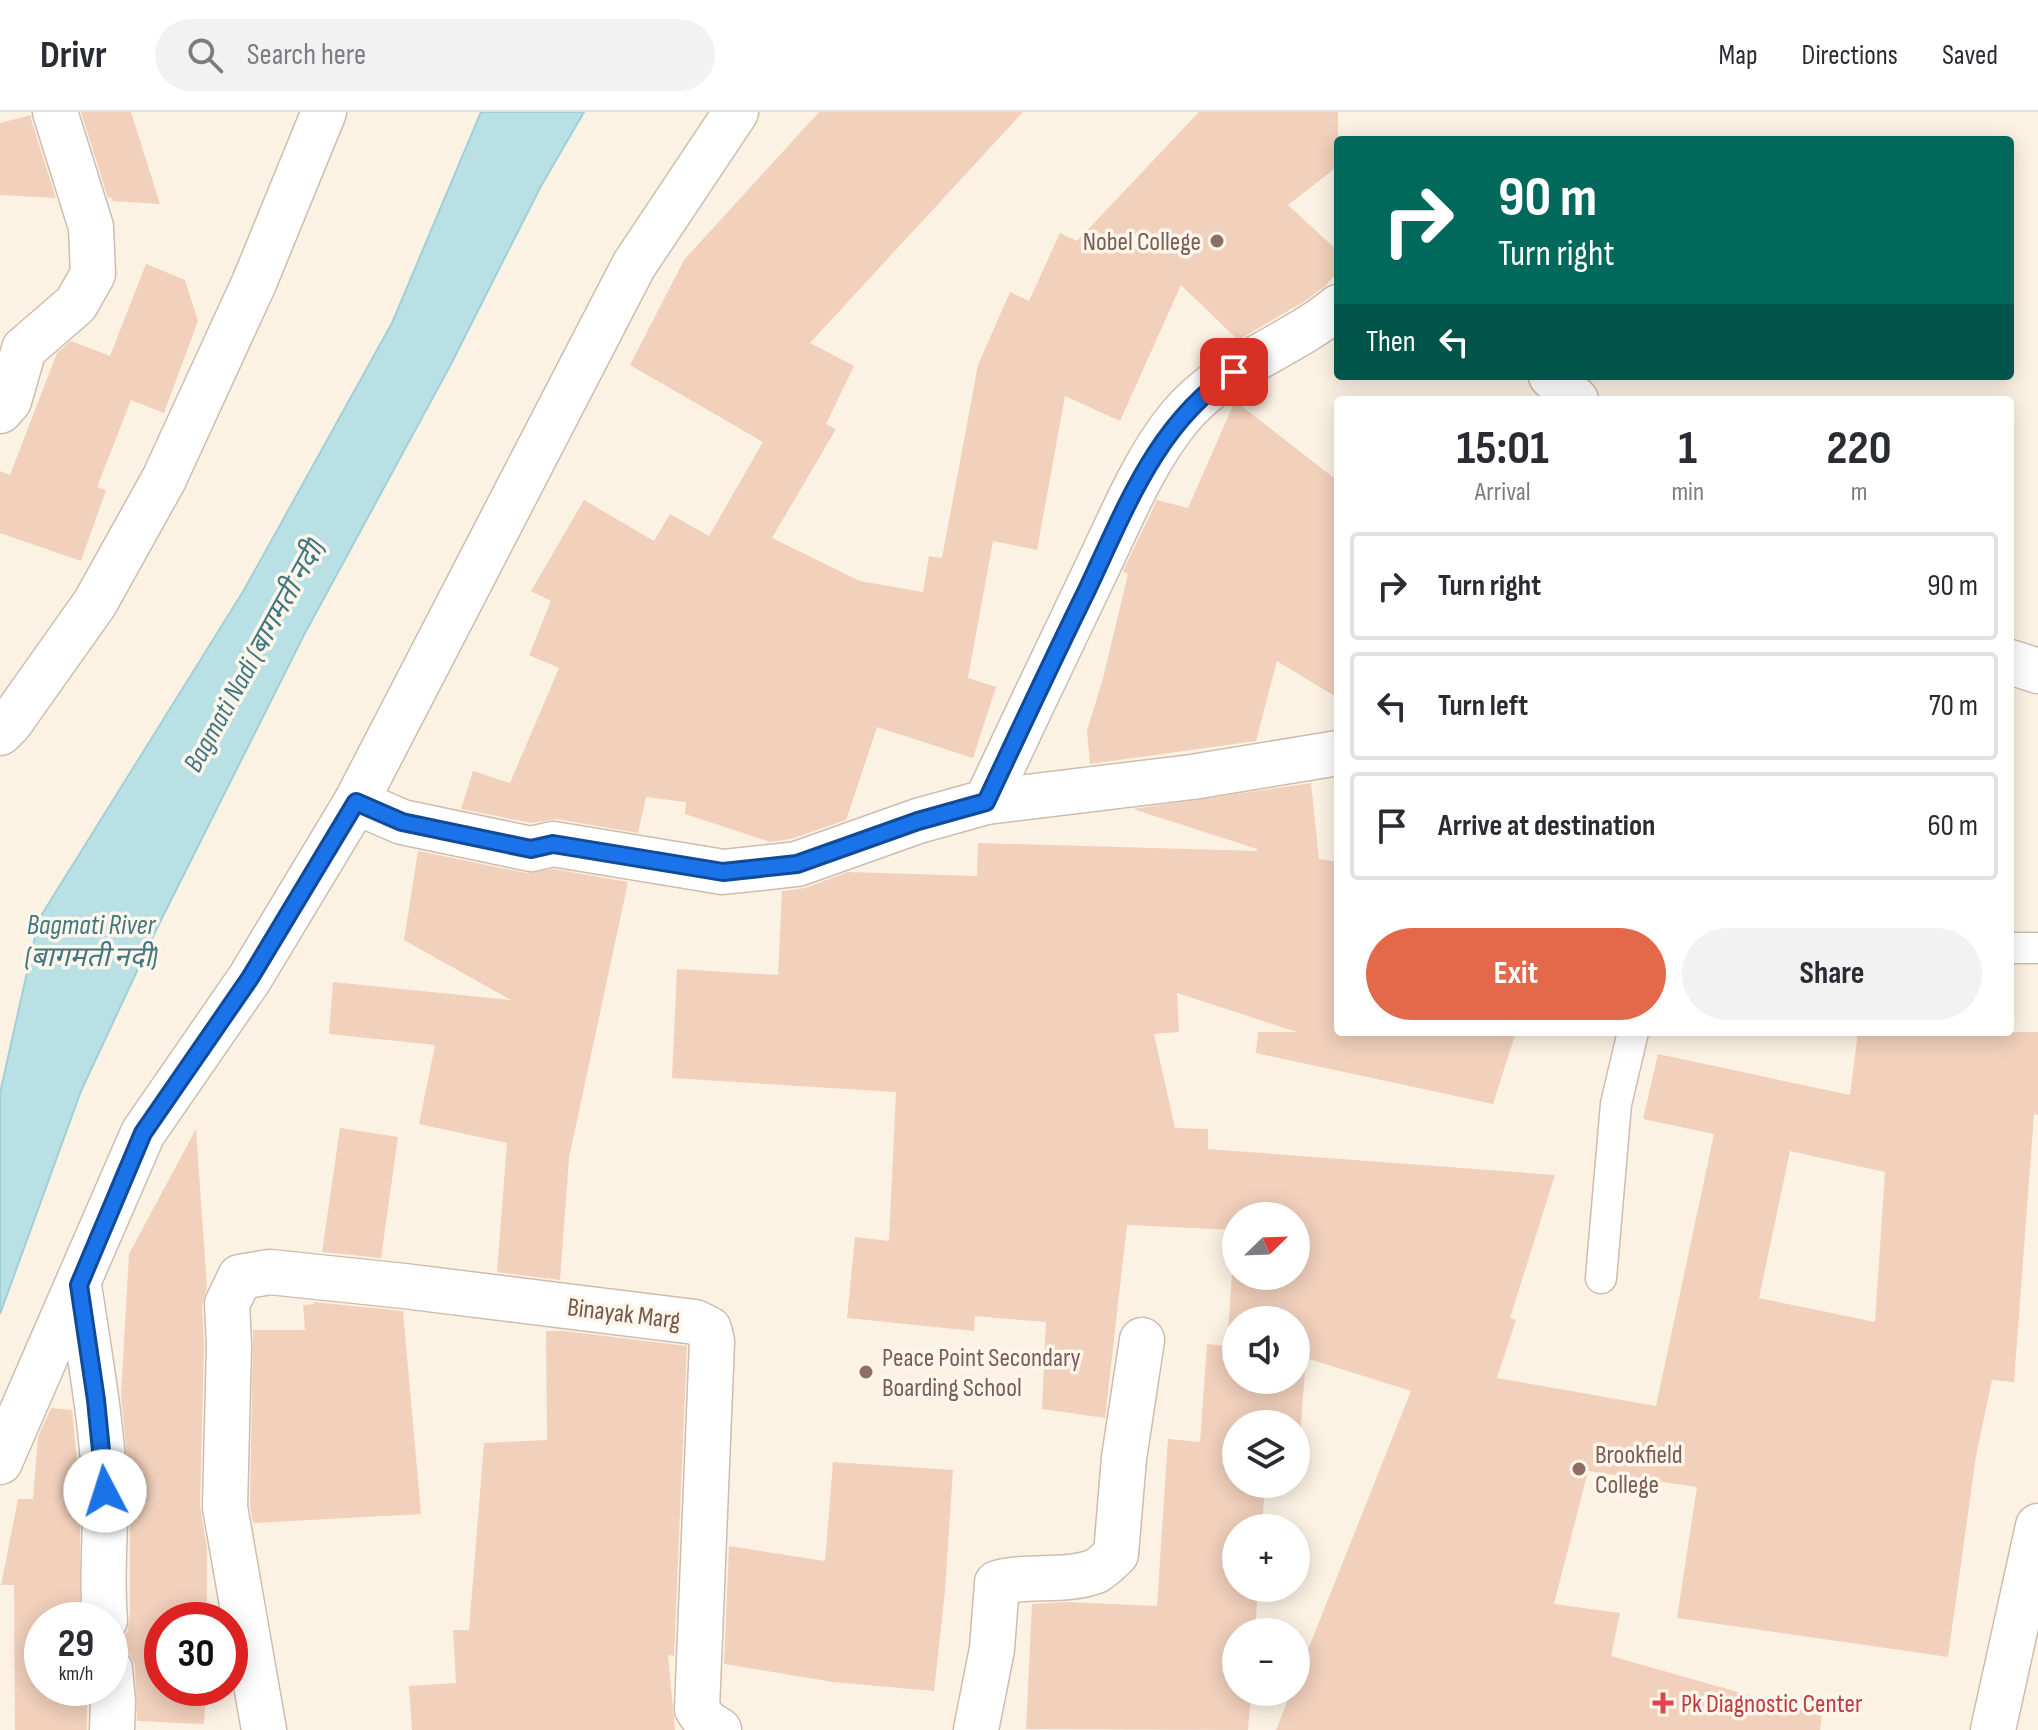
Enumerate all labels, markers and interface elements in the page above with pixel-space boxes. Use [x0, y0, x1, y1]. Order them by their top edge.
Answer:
search box [155, 19, 715, 91]
text: Drivr [40, 33, 107, 78]
icon: search [183, 33, 227, 77]
text: Search here [247, 37, 366, 73]
text: Map [1719, 39, 1758, 72]
text: Directions [1802, 39, 1898, 72]
text: Saved [1942, 39, 1998, 72]
text: 90 m [1498, 165, 1597, 232]
icon: right [1366, 168, 1470, 272]
place label: Nobel College [1083, 227, 1201, 258]
marker: Nobel College [1208, 232, 1226, 250]
text: Turn right [1498, 233, 1615, 276]
icon: left [1432, 320, 1476, 364]
text: Then [1366, 324, 1416, 360]
pin [1200, 338, 1268, 406]
icon: arrive [1212, 350, 1256, 394]
text: 15:01 [1457, 420, 1549, 477]
text: 1 [1678, 420, 1697, 477]
text: 220 [1827, 420, 1892, 477]
text: Arrival [1475, 477, 1531, 508]
text: min [1671, 477, 1704, 508]
text: m [1851, 477, 1867, 508]
water label: Bagmati Nadi (बागमती नदी) [176, 532, 333, 778]
icon: right [1370, 564, 1414, 608]
text: Turn right [1438, 568, 1541, 604]
text: 90 m [1927, 568, 1978, 604]
icon: left [1370, 684, 1414, 728]
text: Turn left [1438, 688, 1528, 724]
text: 70 m [1929, 688, 1978, 724]
icon: arrive [1370, 804, 1414, 848]
text: Arrive at destination [1438, 808, 1655, 844]
text: 60 m [1927, 808, 1978, 844]
water label: Bagmati River (बागमती नदी) [25, 909, 159, 974]
button: Exit [1366, 928, 1666, 1020]
button: Share [1682, 928, 1982, 1020]
north arrow [1222, 1202, 1310, 1290]
map controls [1222, 1202, 1310, 1706]
street label: Binayak Marg [566, 1292, 682, 1337]
button: sound [1222, 1306, 1310, 1394]
place label: Peace Point Secondary Boarding School [882, 1343, 1081, 1404]
marker: Peace Point Secondary Boarding School [857, 1363, 875, 1381]
button: layers [1222, 1410, 1310, 1498]
place label: Brookfield College [1595, 1440, 1683, 1501]
position arrow [63, 1449, 147, 1533]
marker: Brookfield College [1570, 1460, 1588, 1478]
button: + [1222, 1514, 1310, 1602]
speed limit sign: 30 [144, 1602, 248, 1706]
button: − [1222, 1618, 1310, 1706]
text: 29 [58, 1620, 94, 1668]
text: km/h [59, 1662, 93, 1686]
place label: Pk Diagnostic Center [1681, 1689, 1863, 1720]
marker: Pk Diagnostic Center [1652, 1692, 1674, 1714]

